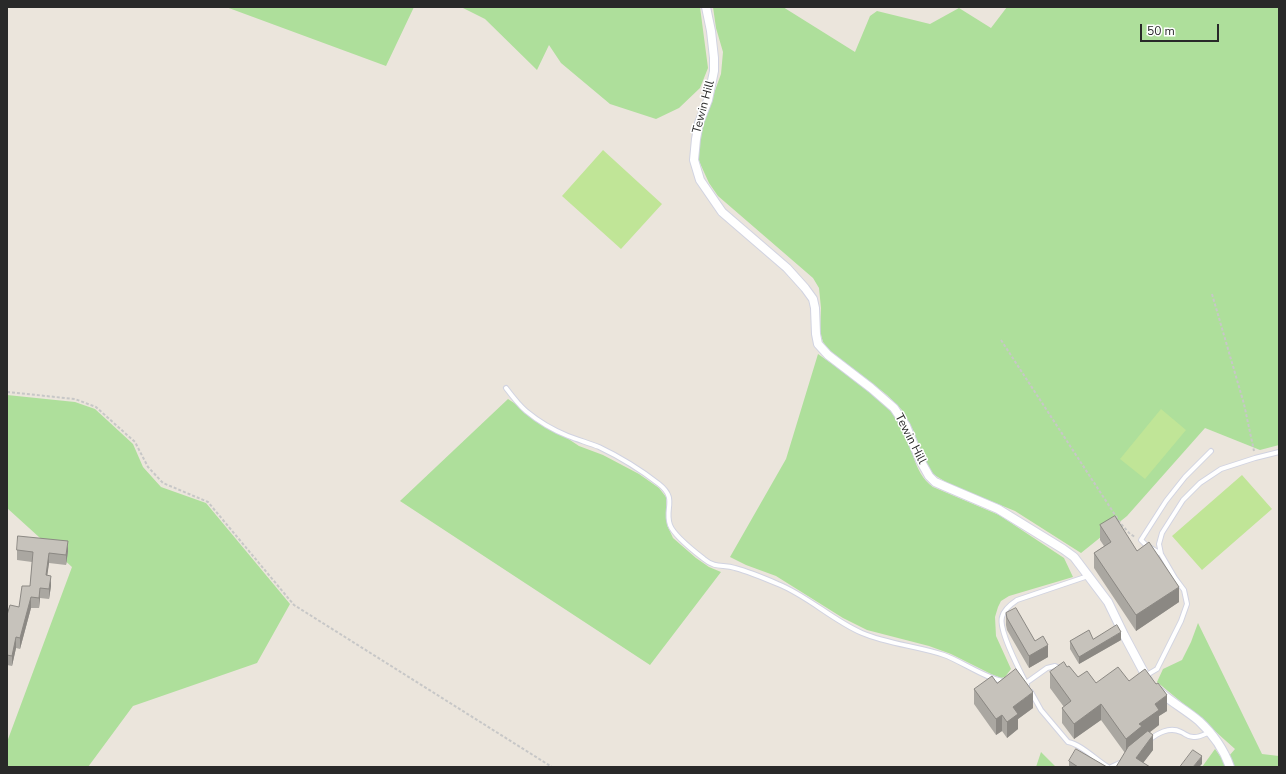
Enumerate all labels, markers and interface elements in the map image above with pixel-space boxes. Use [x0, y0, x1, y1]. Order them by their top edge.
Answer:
scale bar [1142, 16, 1221, 42]
text: 50 m [1147, 23, 1175, 39]
street label: Tewin Hill [690, 79, 718, 135]
street label: Tewin Hill [891, 411, 929, 467]

